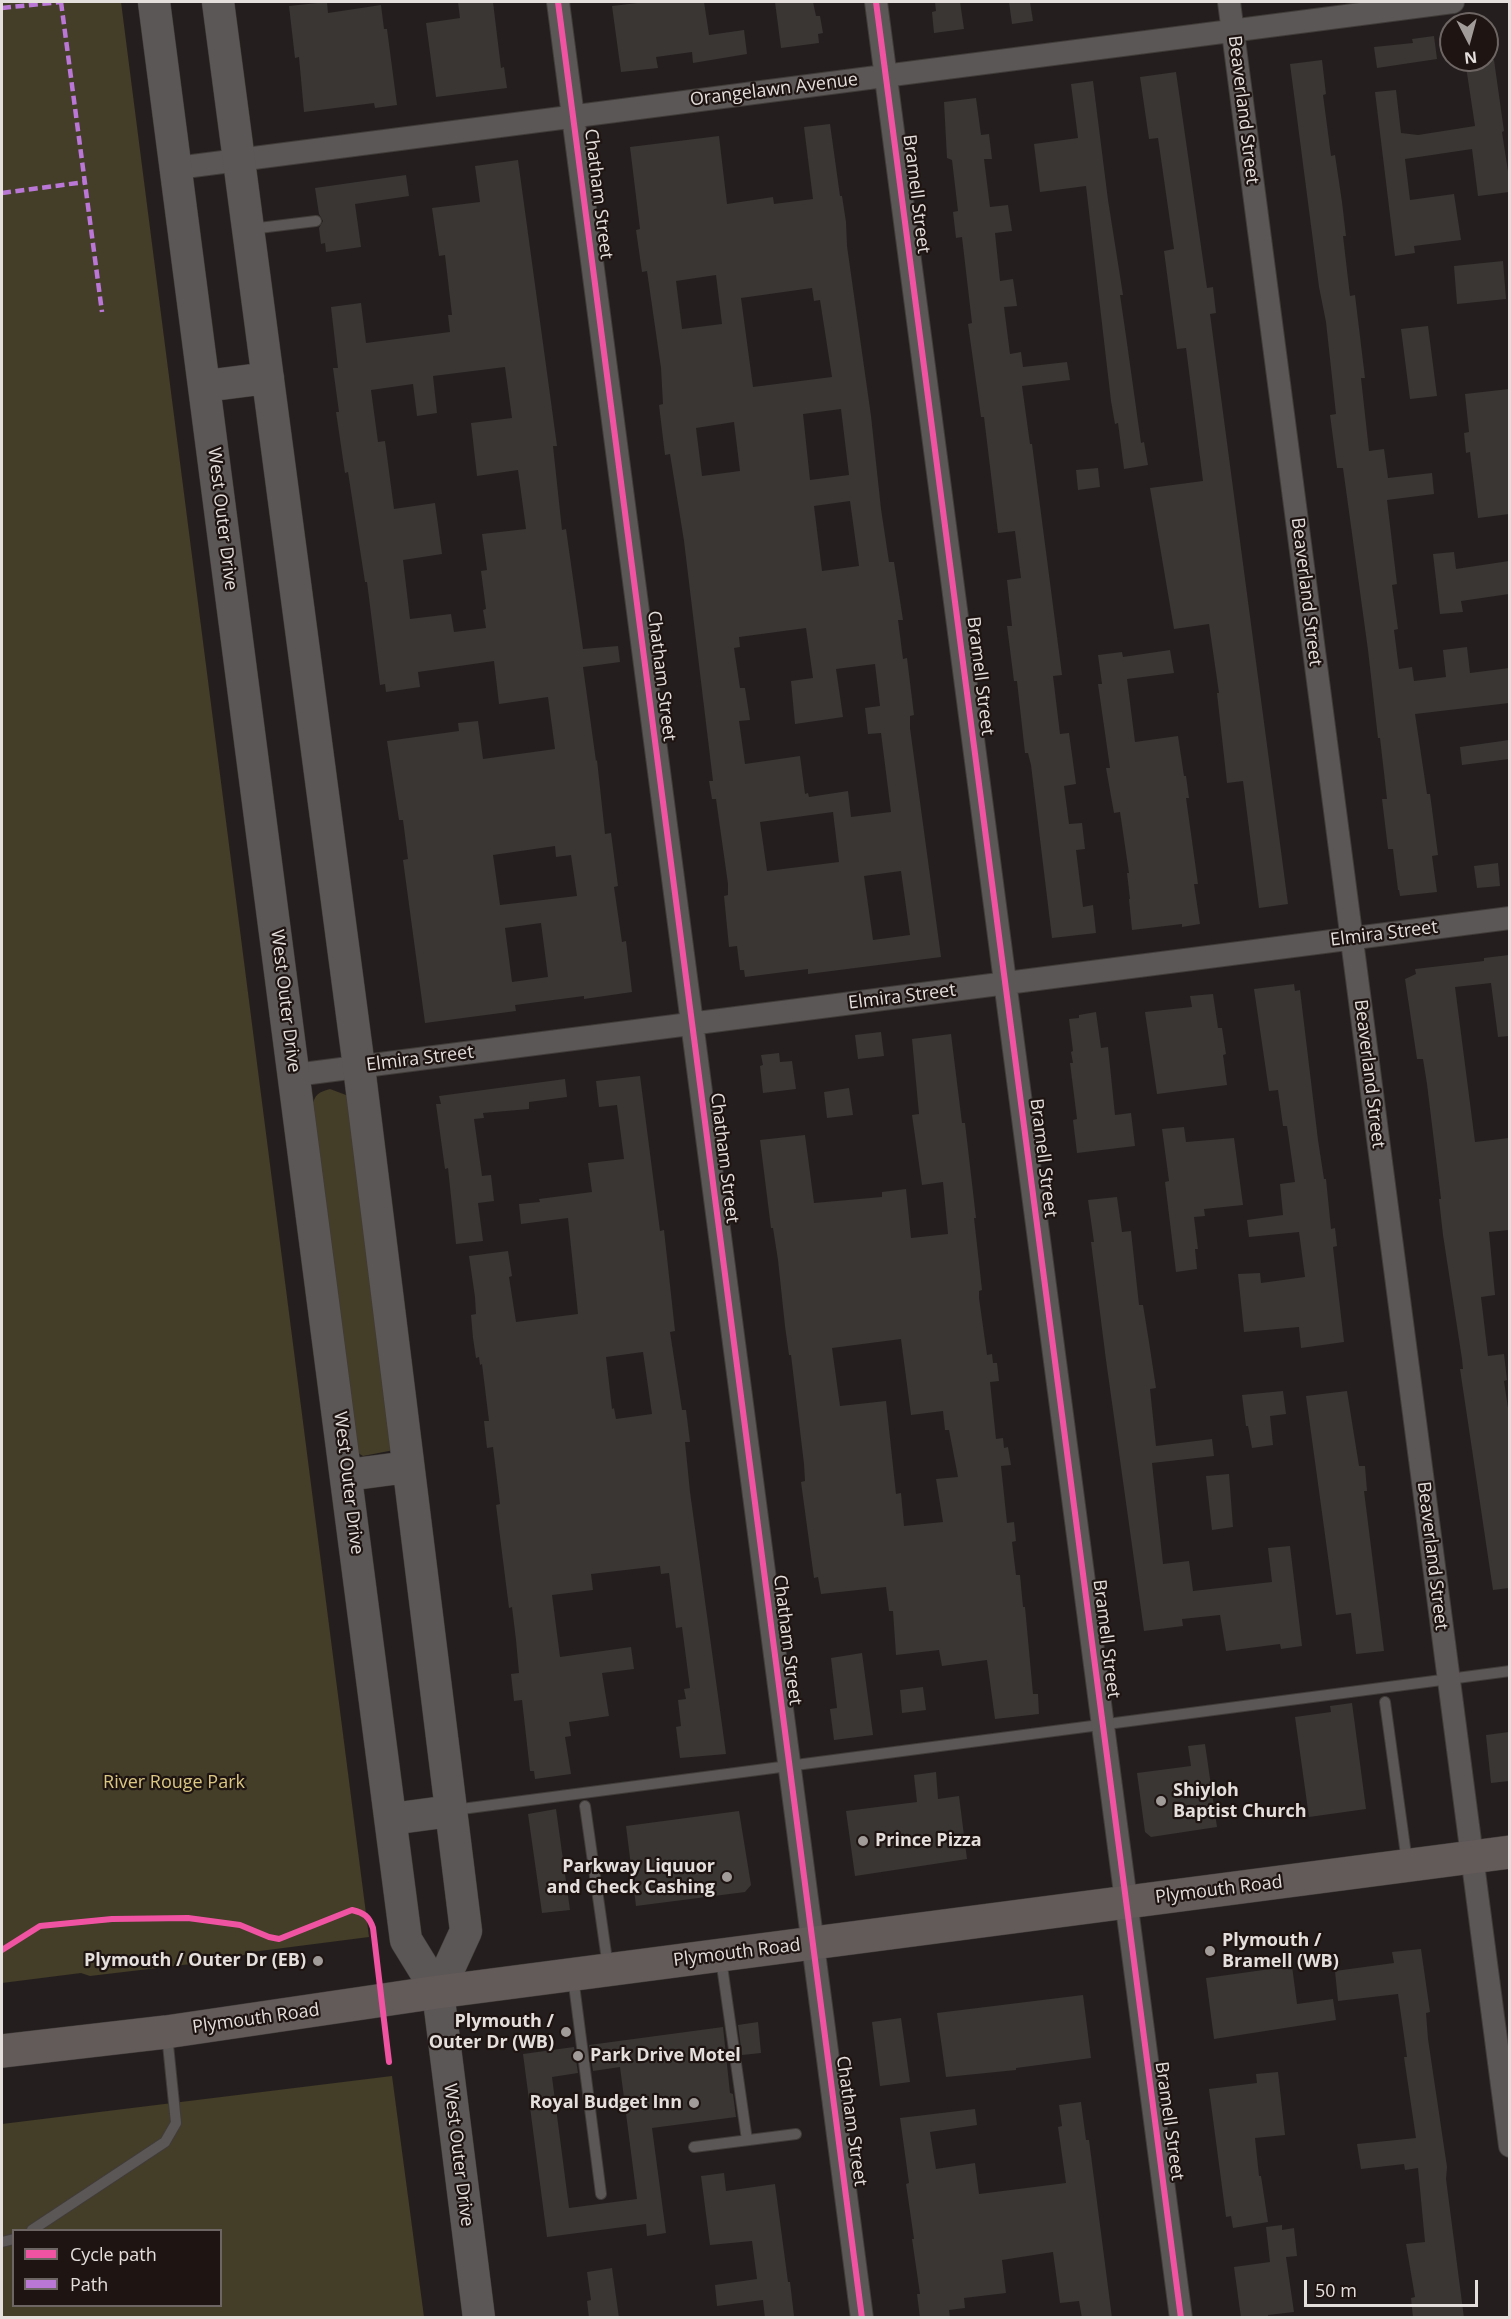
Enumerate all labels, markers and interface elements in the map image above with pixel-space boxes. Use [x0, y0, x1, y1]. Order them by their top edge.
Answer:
north arrow [1439, 12, 1499, 72]
street label: Beaverland Street [1223, 34, 1263, 186]
text: N [1463, 46, 1478, 70]
street label: Orangelawn Avenue [689, 69, 859, 111]
street label: Chatham Street [579, 127, 617, 261]
street label: Bramell Street [898, 133, 934, 255]
street label: West Outer Drive [203, 446, 241, 592]
street label: Beaverland Street [1286, 516, 1326, 668]
street label: Chatham Street [642, 609, 680, 743]
street label: Bramell Street [962, 615, 998, 737]
street label: Elmira Street [1329, 917, 1439, 951]
street label: West Outer Drive [266, 928, 304, 1074]
street label: Elmira Street [847, 980, 957, 1014]
street label: Beaverland Street [1349, 998, 1389, 1150]
street label: Elmira Street [365, 1042, 475, 1076]
street label: Chatham Street [705, 1091, 743, 1225]
street label: Bramell Street [1025, 1097, 1061, 1219]
street label: West Outer Drive [329, 1410, 367, 1556]
street label: Beaverland Street [1412, 1480, 1452, 1632]
street label: Chatham Street [768, 1573, 806, 1707]
street label: Bramell Street [1088, 1578, 1124, 1700]
park label: River Rouge Park [103, 1772, 245, 1794]
place label: Shiyloh Baptist Church [1173, 1780, 1306, 1822]
marker: Shiyloh Baptist Church [1154, 1794, 1168, 1808]
place label: Prince Pizza [875, 1830, 982, 1852]
marker: Prince Pizza [856, 1834, 870, 1848]
place label: Parkway Liquuor and Check Cashing [547, 1856, 715, 1898]
marker: Parkway Liquuor and Check Cashing [720, 1870, 734, 1884]
street label: Plymouth Road [1154, 1871, 1284, 1909]
place label: Plymouth / Bramell (WB) [1222, 1930, 1339, 1972]
street label: Plymouth Road [672, 1934, 802, 1972]
marker: Plymouth / Bramell (WB) [1203, 1944, 1217, 1958]
place label: Plymouth / Outer Dr (EB) [84, 1950, 306, 1972]
marker: Plymouth / Outer Dr (EB) [311, 1954, 325, 1968]
street label: Plymouth Road [191, 1999, 321, 2039]
place label: Plymouth / Outer Dr (WB) [429, 2011, 554, 2054]
marker: Plymouth / Outer Dr (WB) [559, 2025, 573, 2039]
place label: Park Drive Motel [590, 2045, 741, 2067]
marker: Park Drive Motel [571, 2049, 585, 2063]
street label: Chatham Street [831, 2054, 871, 2188]
street label: Bramell Street [1150, 2060, 1188, 2182]
street label: West Outer Drive [439, 2082, 477, 2228]
place label: Royal Budget Inn [529, 2092, 682, 2114]
marker: Royal Budget Inn [687, 2096, 701, 2110]
legend [12, 2229, 222, 2307]
text: Cycle path [70, 2242, 157, 2266]
scale bar [1307, 2268, 1481, 2306]
text: Path [70, 2272, 108, 2296]
text: 50 m [1315, 2278, 1357, 2302]

